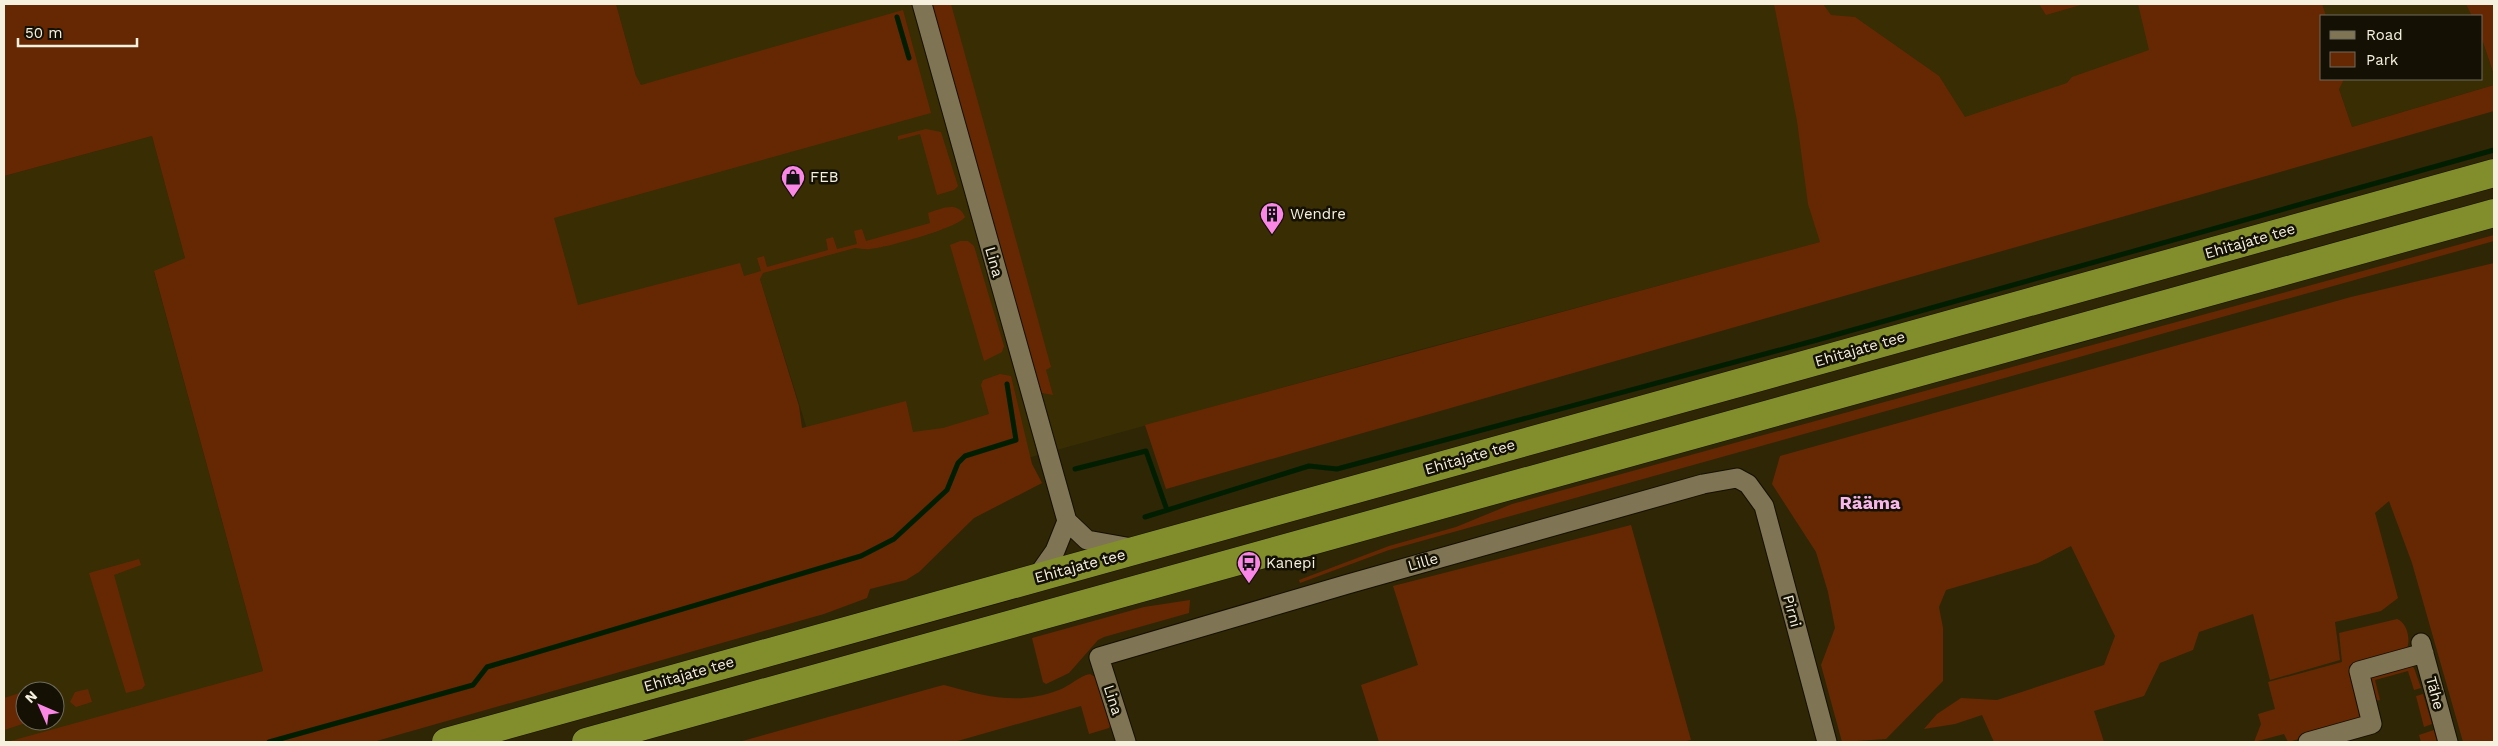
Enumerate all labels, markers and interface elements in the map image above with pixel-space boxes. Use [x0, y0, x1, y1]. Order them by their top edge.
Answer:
scale bar [18, 15, 136, 47]
legend [2320, 15, 2483, 80]
text: 50 m [25, 24, 62, 42]
text: Road [2366, 26, 2403, 44]
text: Park [2366, 51, 2399, 69]
shop icon: FEB [780, 164, 806, 198]
place label: FEB [810, 168, 839, 186]
building icon: Wendre [1259, 201, 1285, 235]
place label: Wendre [1290, 205, 1346, 223]
street label: Ehitajate tee [2203, 220, 2297, 262]
street label: Lina [981, 245, 1007, 280]
street label: Ehitajate tee [1813, 328, 1907, 370]
street label: Ehitajate tee [1423, 436, 1517, 478]
district label: Rääma [1840, 492, 1901, 513]
street label: Ehitajate tee [1033, 545, 1127, 587]
street label: Lille [1406, 549, 1440, 575]
bus stop icon: Kanepi [1236, 550, 1262, 584]
place label: Kanepi [1266, 554, 1315, 572]
street label: Pirni [1779, 593, 1805, 629]
street label: Ehitajate tee [642, 653, 736, 695]
street label: Tähe [2422, 674, 2448, 712]
north arrow [15, 681, 65, 731]
street label: Lina [1100, 683, 1126, 718]
text: N [21, 687, 40, 706]

